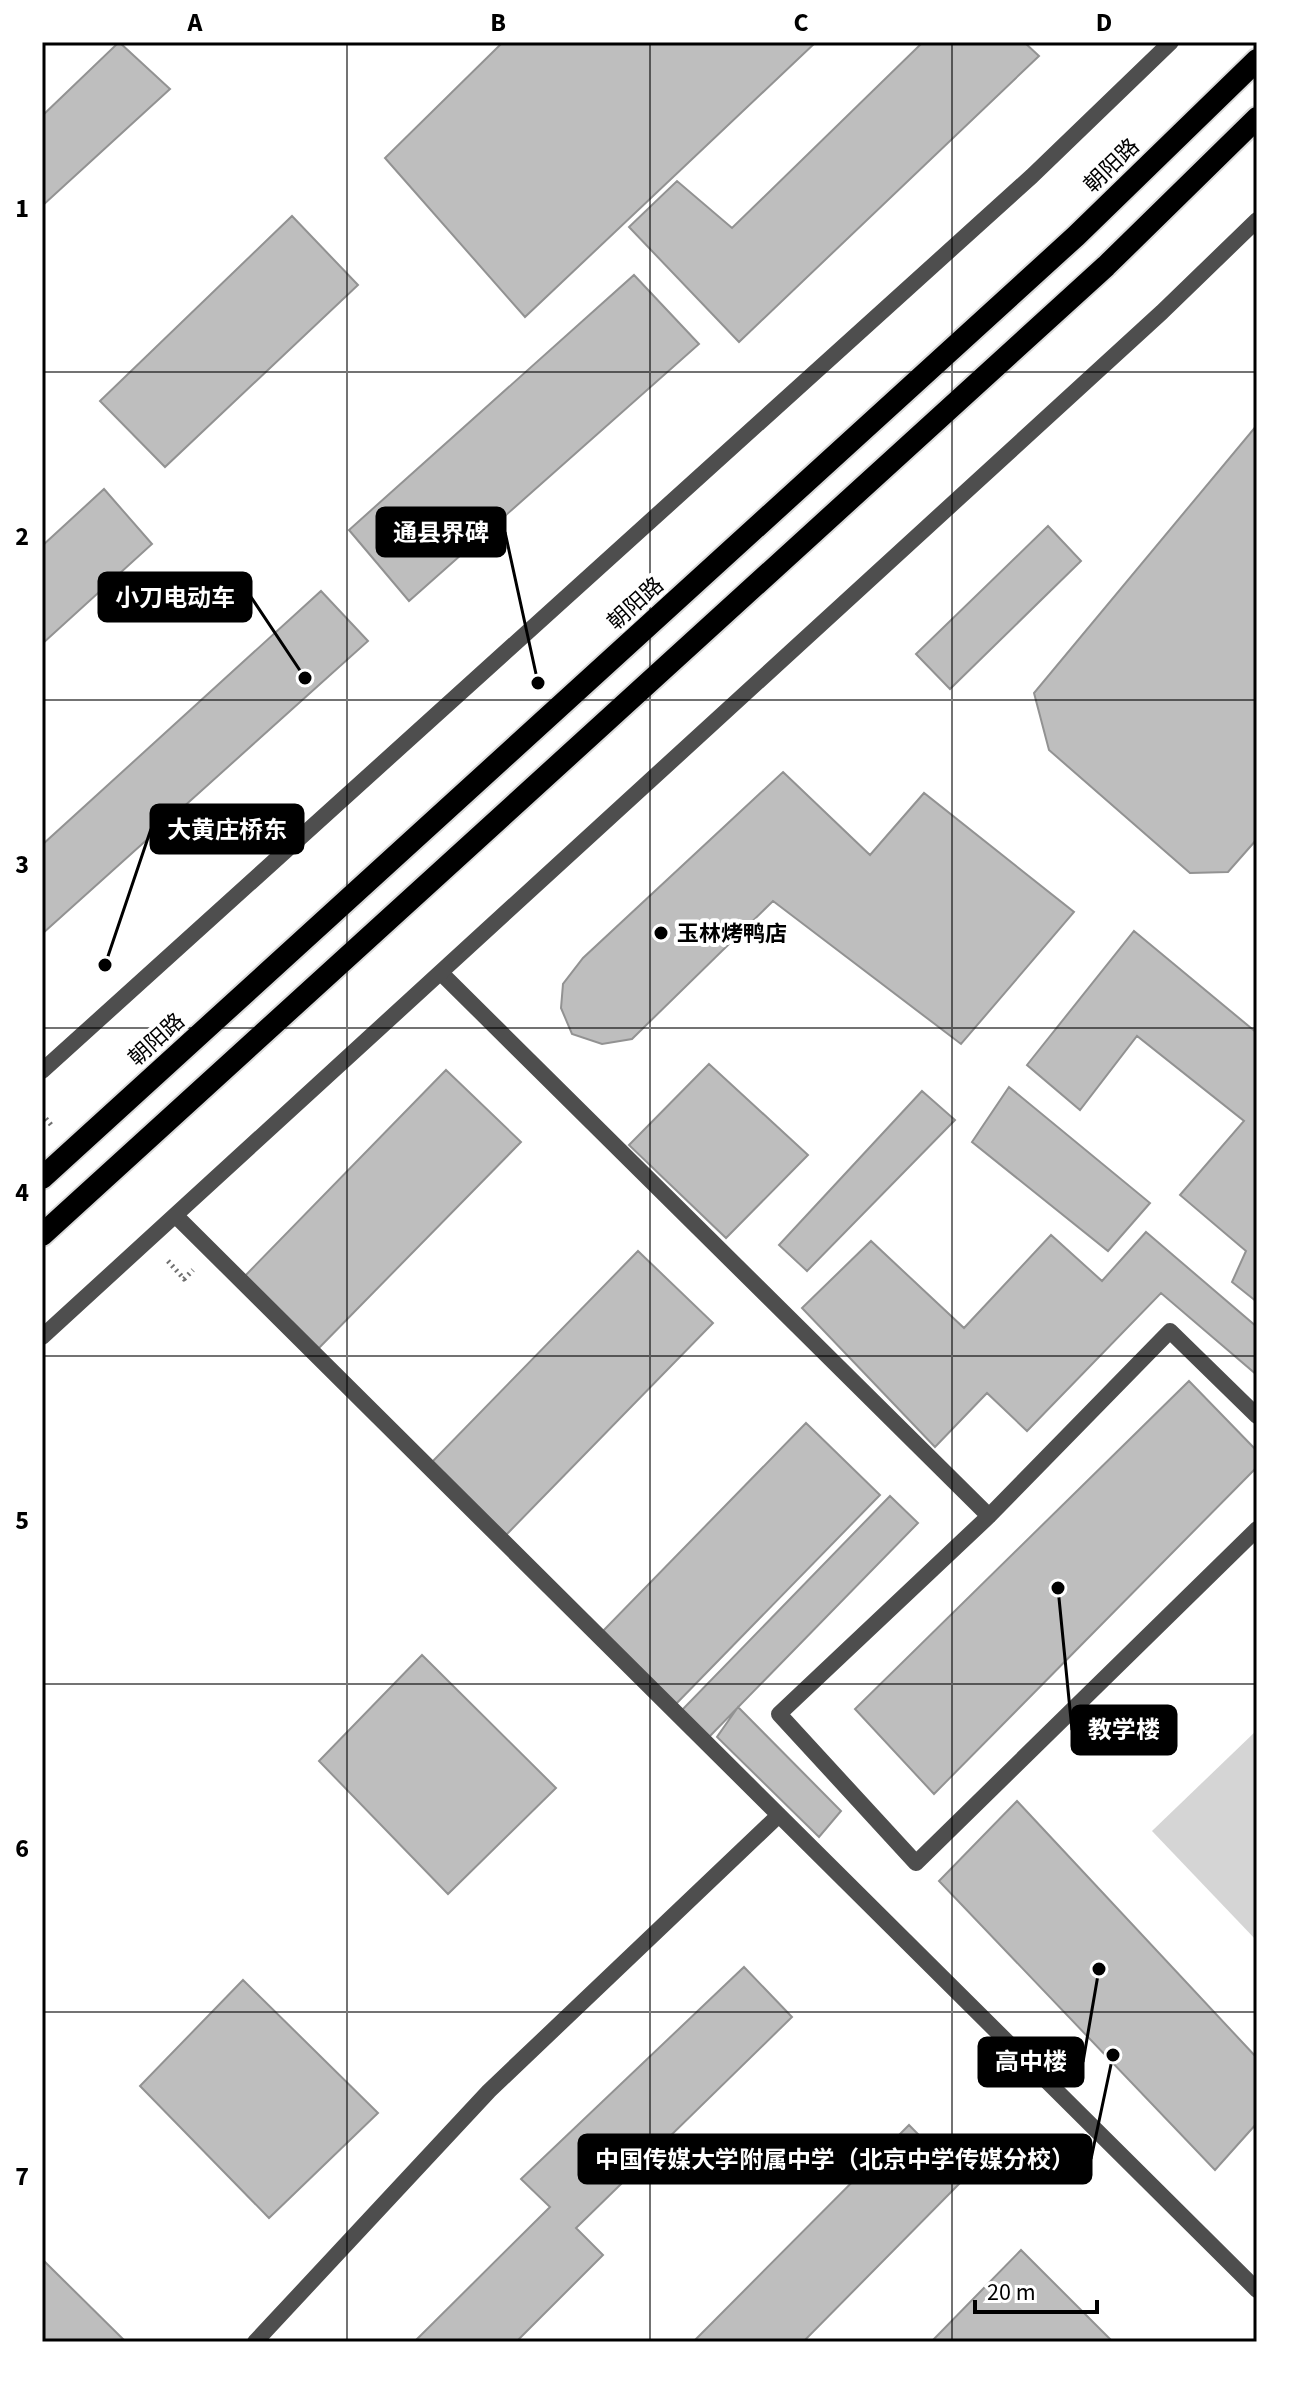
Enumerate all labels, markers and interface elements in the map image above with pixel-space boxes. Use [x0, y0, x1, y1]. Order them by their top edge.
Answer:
text: A [187, 4, 204, 41]
text: B [490, 4, 506, 41]
text: C [793, 4, 809, 41]
text: D [1096, 4, 1112, 41]
street label: 朝阳路 [1077, 131, 1147, 200]
text: 1 [15, 190, 29, 227]
callout: 通县界碑 [377, 508, 505, 556]
text: 通县界碑 [393, 516, 489, 551]
text: 2 [15, 518, 29, 555]
street label: 朝阳路 [600, 570, 671, 638]
callout: 小刀电动车 [99, 573, 251, 621]
text: 小刀电动车 [115, 581, 235, 616]
callout: 大黄庄桥东 [151, 805, 303, 853]
text: 大黄庄桥东 [167, 813, 287, 848]
text: 3 [15, 846, 29, 883]
place label: 玉林烤鸭店 [677, 918, 787, 950]
marker: 玉林烤鸭店 [652, 924, 670, 942]
street label: 朝阳路 [121, 1006, 192, 1074]
text: 4 [15, 1174, 29, 1211]
text: 5 [15, 1502, 29, 1539]
callout: 教学楼 [1072, 1706, 1176, 1754]
text: 教学楼 [1088, 1713, 1160, 1748]
text: 6 [15, 1830, 29, 1867]
callout: 高中楼 [979, 2038, 1083, 2086]
text: 高中楼 [995, 2045, 1067, 2080]
callout: 中国传媒大学附属中学（北京中学传媒分校） [579, 2135, 1091, 2183]
text: 中国传媒大学附属中学（北京中学传媒分校） [595, 2143, 1075, 2178]
text: 7 [15, 2158, 29, 2195]
scale bar [975, 2264, 1097, 2314]
text: 20 m [987, 2275, 1036, 2310]

